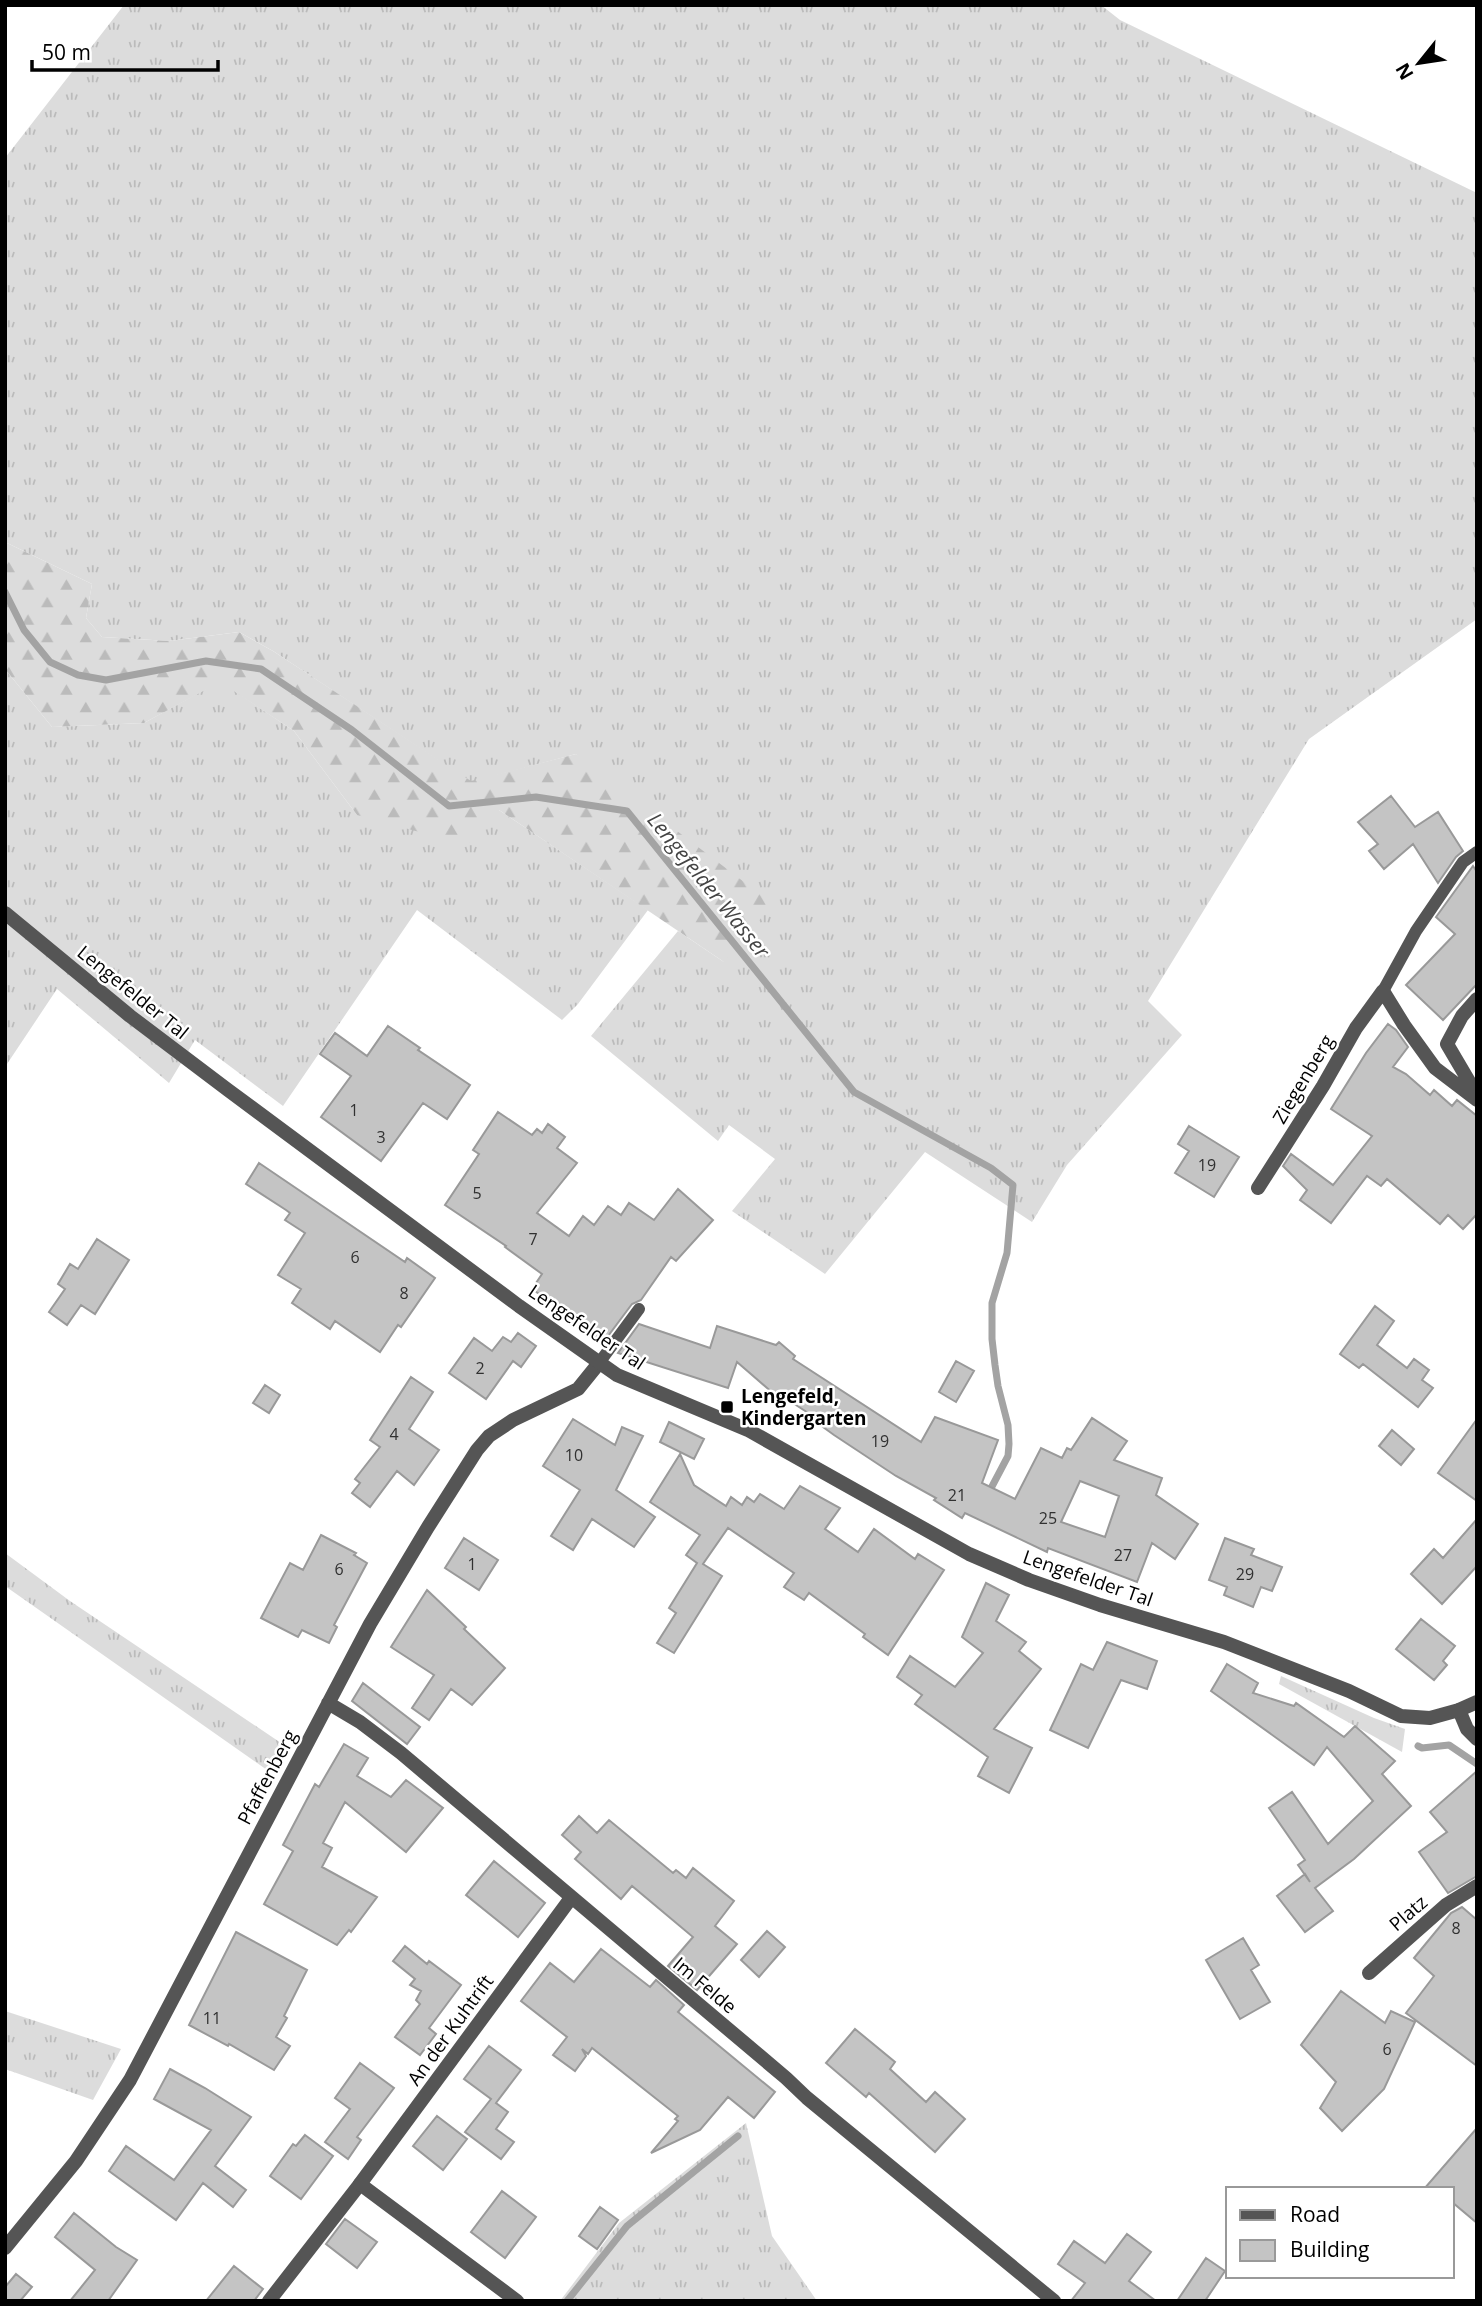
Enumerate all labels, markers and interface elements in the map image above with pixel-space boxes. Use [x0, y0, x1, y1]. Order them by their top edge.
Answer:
scale bar [32, 28, 217, 72]
north arrow [1384, 28, 1454, 98]
text: 50 m [42, 38, 91, 66]
text: N [1389, 58, 1419, 85]
water label: Lengefelder Wasser [642, 807, 777, 964]
street label: Lengefelder Tal [72, 939, 194, 1045]
street label: Ziegenberg [1266, 1030, 1340, 1128]
house number: 1 [349, 1099, 359, 1121]
house number: 3 [376, 1126, 386, 1148]
house number: 19 [1198, 1154, 1216, 1176]
house number: 5 [472, 1182, 482, 1204]
house number: 7 [528, 1228, 538, 1250]
house number: 6 [350, 1246, 360, 1268]
street label: Lengefelder Tal [523, 1278, 651, 1376]
house number: 8 [399, 1282, 409, 1304]
house number: 2 [475, 1357, 485, 1379]
place label: Lengefeld, Kindergarten [741, 1383, 867, 1431]
marker: Lengefeld, Kindergarten [719, 1399, 735, 1415]
house number: 4 [389, 1423, 399, 1445]
house number: 19 [871, 1430, 889, 1452]
house number: 10 [565, 1444, 583, 1466]
house number: 21 [948, 1484, 966, 1506]
house number: 25 [1039, 1507, 1057, 1529]
street label: Lengefelder Tal [1020, 1544, 1156, 1612]
house number: 27 [1114, 1544, 1132, 1566]
house number: 1 [467, 1553, 477, 1575]
house number: 6 [334, 1558, 344, 1580]
house number: 29 [1236, 1563, 1254, 1585]
street label: Pfaffenberg [231, 1725, 303, 1829]
street label: Platz [1383, 1889, 1433, 1937]
house number: 8 [1451, 1917, 1461, 1939]
street label: Im Felde [668, 1951, 742, 2019]
street label: An der Kuhtrift [401, 1969, 499, 2091]
house number: 11 [203, 2007, 221, 2029]
house number: 6 [1382, 2038, 1392, 2060]
legend [1226, 2187, 1454, 2278]
text: Road [1290, 2200, 1340, 2228]
text: Building [1290, 2235, 1369, 2263]

